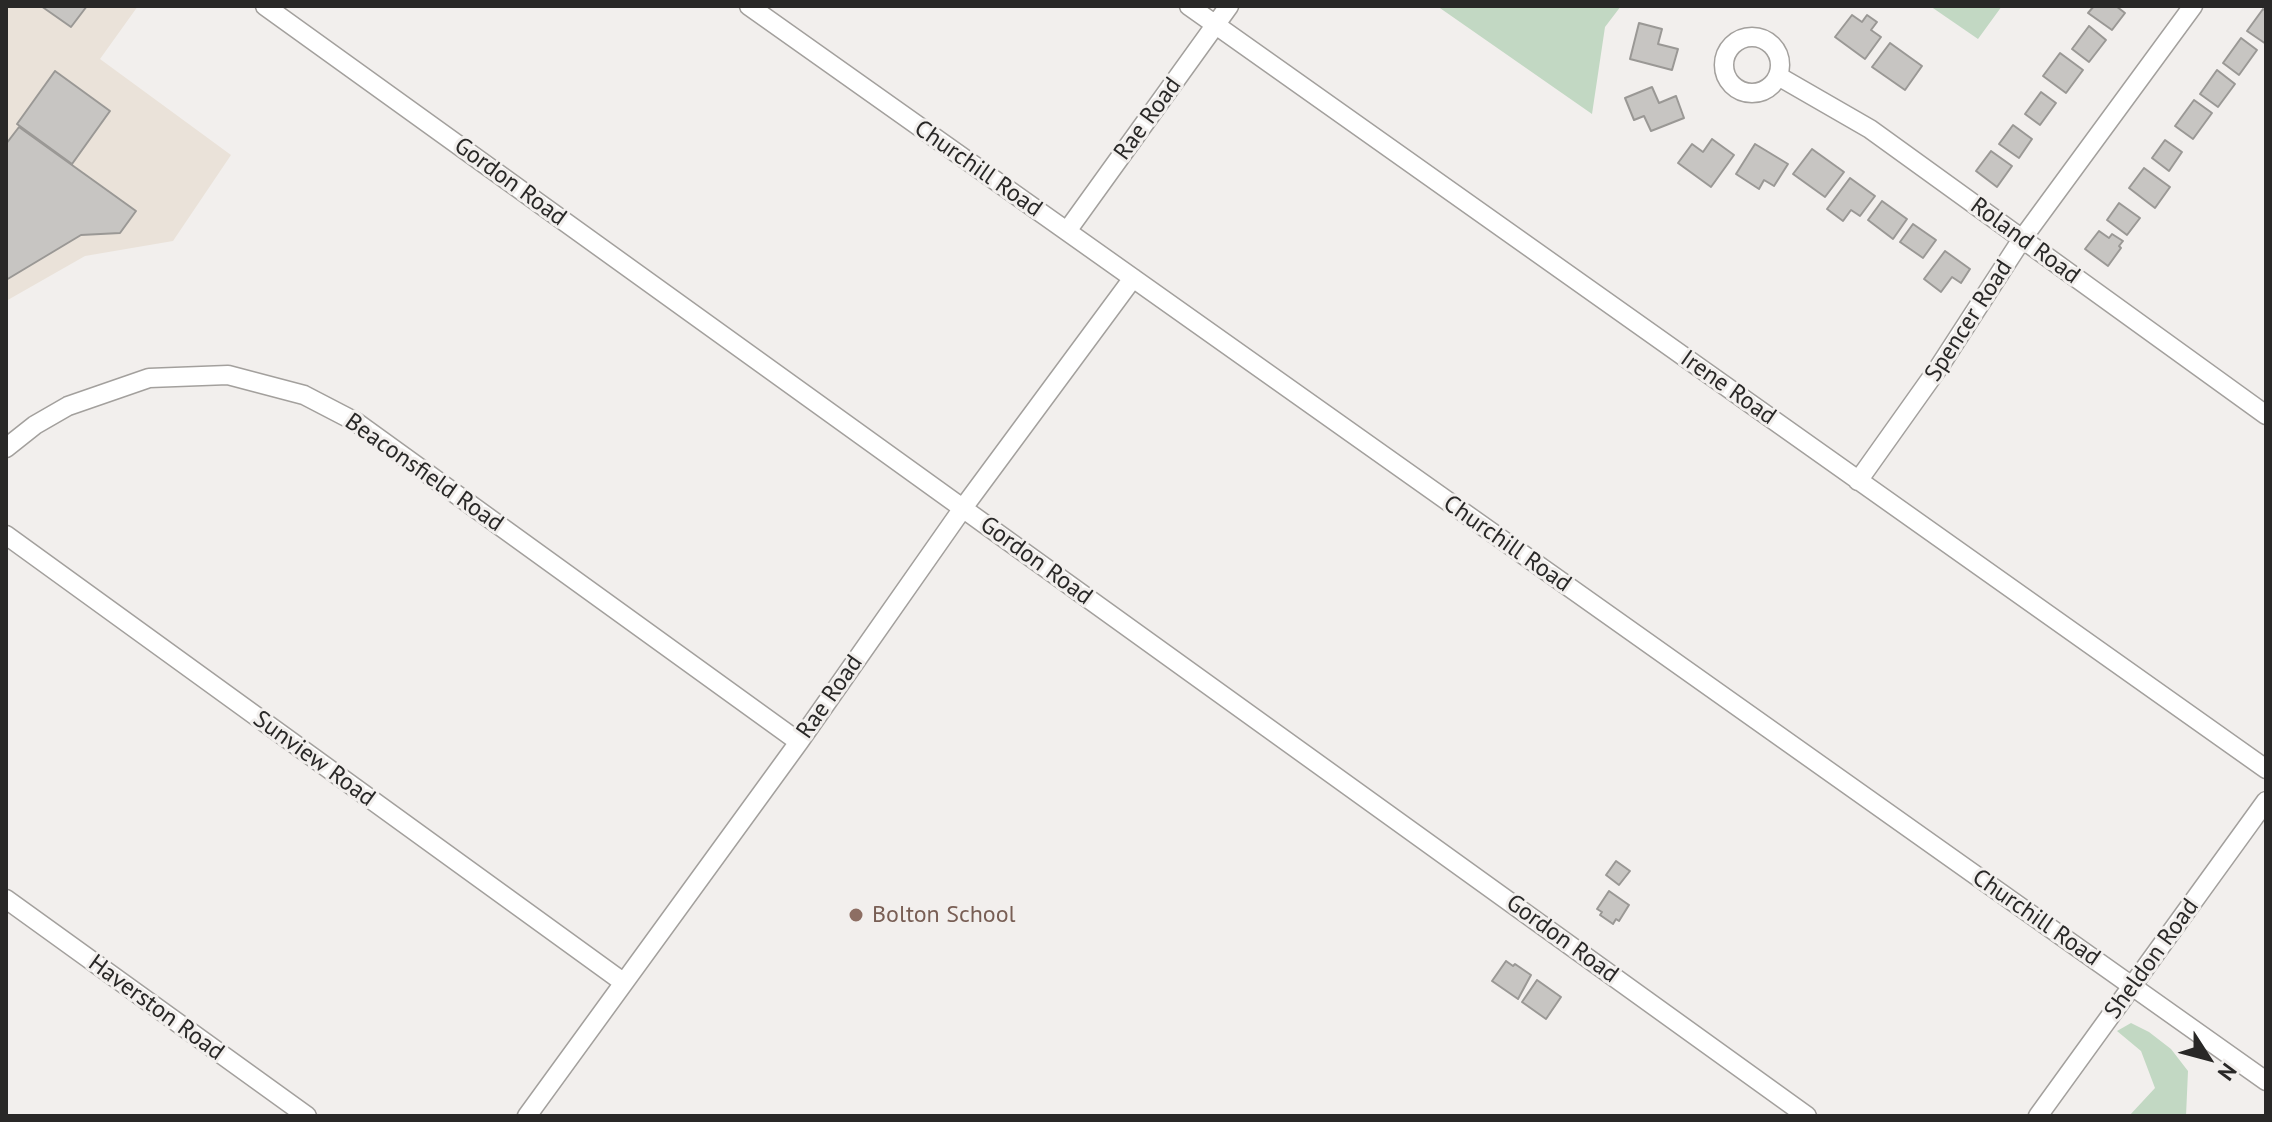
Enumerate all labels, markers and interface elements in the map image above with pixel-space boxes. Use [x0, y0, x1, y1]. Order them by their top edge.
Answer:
street label: Rae Road [1108, 72, 1188, 166]
street label: Churchill Road [908, 114, 1048, 224]
street label: Gordon Road [448, 132, 572, 232]
street label: Roland Road [1965, 192, 2085, 290]
street label: Spencer Road [1919, 255, 2019, 387]
street label: Irene Road [1675, 345, 1781, 431]
street label: Beaconsfield Road [339, 408, 509, 538]
street label: Churchill Road [1437, 489, 1577, 599]
street label: Gordon Road [974, 511, 1098, 611]
street label: Rae Road [791, 650, 869, 744]
street label: Sunview Road [247, 705, 381, 813]
street label: Churchill Road [1966, 863, 2106, 973]
street label: Gordon Road [1500, 889, 1624, 989]
street label: Sheldon Road [2099, 893, 2205, 1025]
place label: Bolton School [872, 901, 1016, 929]
marker: Bolton School [847, 906, 865, 924]
street label: Haverston Road [82, 949, 230, 1067]
north arrow [2168, 1018, 2248, 1098]
text: N [2212, 1058, 2243, 1086]

